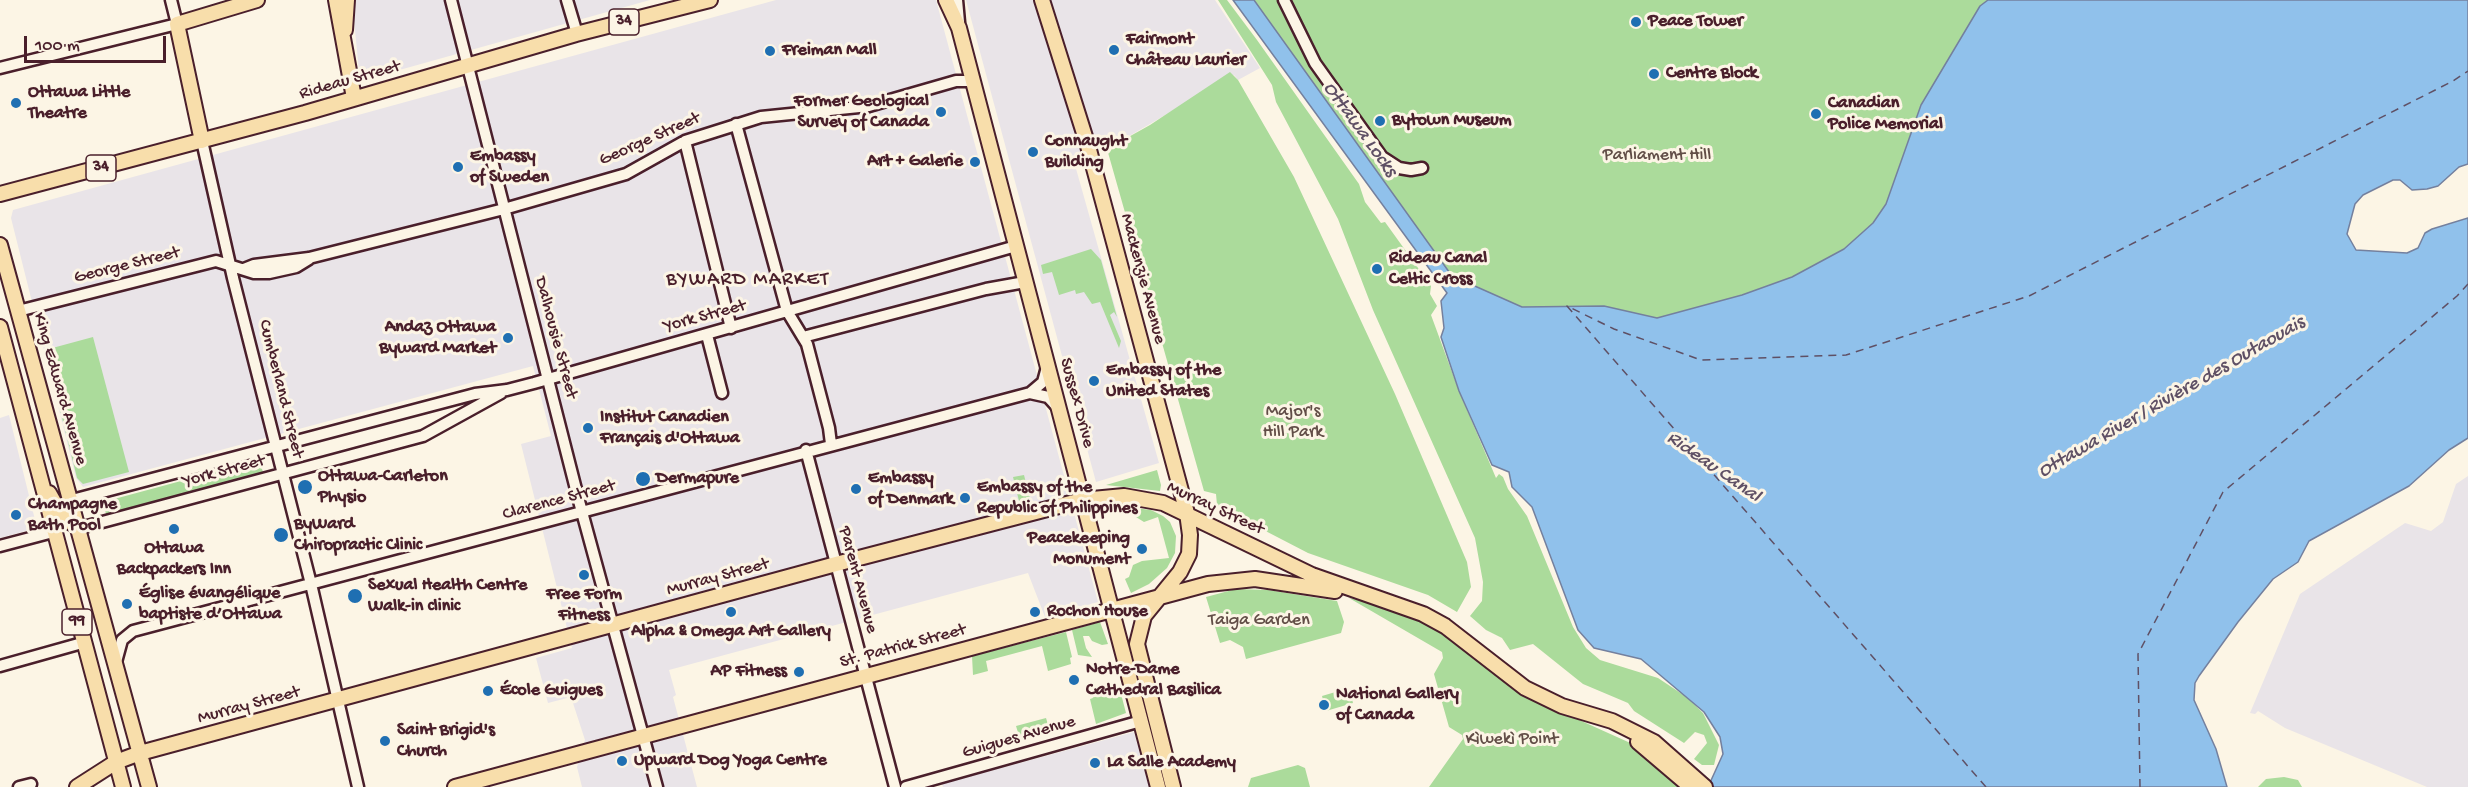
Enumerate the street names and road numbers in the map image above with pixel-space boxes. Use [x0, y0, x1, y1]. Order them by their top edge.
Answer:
road number: 34 [609, 9, 639, 35]
street label: Rideau Street [297, 56, 403, 106]
street label: George Street [596, 108, 704, 172]
road number: 34 [86, 155, 116, 181]
street label: Mackenzie Avenue [1114, 211, 1170, 347]
street label: George Street [72, 242, 182, 290]
street label: Dalhousie Street [528, 275, 582, 401]
street label: York Street [661, 296, 749, 338]
street label: King Edward Avenue [27, 310, 91, 468]
street label: Cumberland Street [252, 318, 308, 460]
street label: Sussex Drive [1054, 356, 1098, 450]
street label: York Street [180, 451, 268, 493]
street label: Clarence Street [500, 476, 618, 526]
street label: Murray Street [1163, 477, 1267, 541]
street label: Parent Avenue [832, 524, 882, 636]
street label: Murray Street [665, 554, 771, 602]
road number: 99 [62, 609, 92, 635]
street label: St. Patrick Street [838, 620, 968, 674]
street label: Murray Street [196, 682, 302, 730]
street label: Guigues Avenue [960, 712, 1078, 764]

